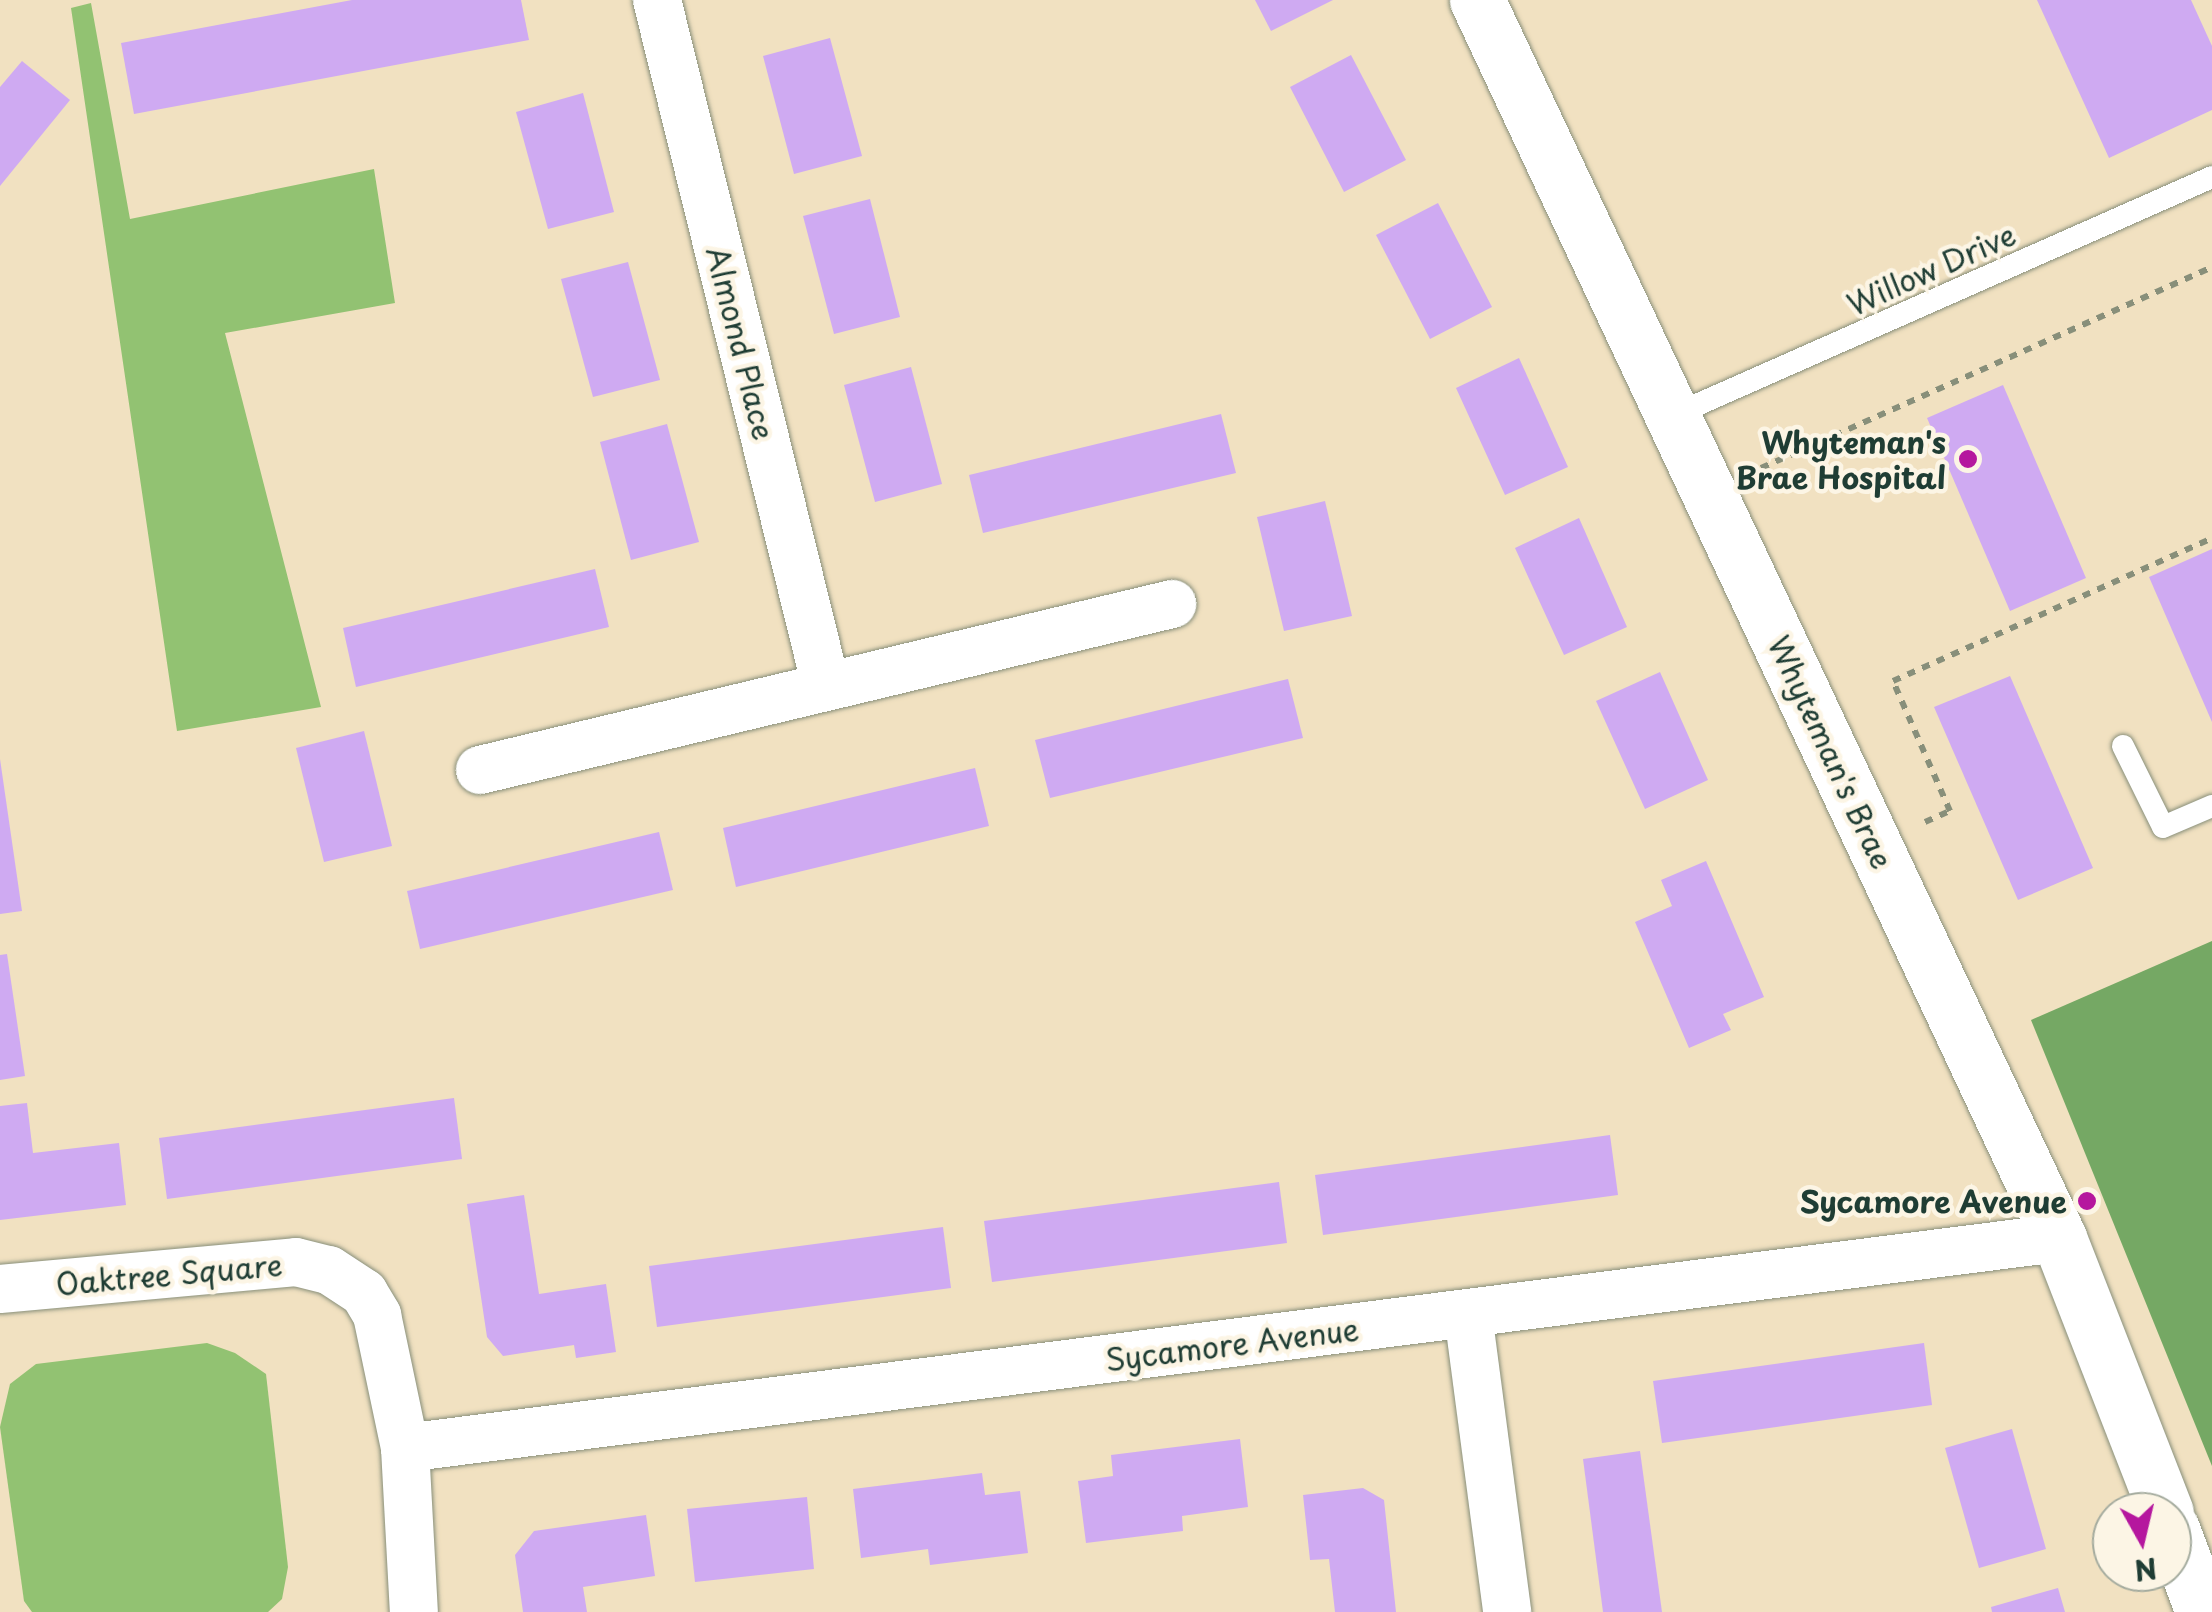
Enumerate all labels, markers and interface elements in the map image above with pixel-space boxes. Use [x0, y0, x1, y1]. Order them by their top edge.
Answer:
street label: Willow Drive [1841, 216, 2021, 322]
street label: Almond Place [700, 242, 782, 444]
place label: Whyteman's Brae Hospital [1735, 424, 1946, 494]
marker: Whyteman's Brae Hospital [1955, 446, 1981, 472]
street label: Whyteman's Brae [1761, 629, 1901, 875]
place label: Sycamore Avenue [1799, 1183, 2067, 1219]
marker: Sycamore Avenue [2076, 1190, 2098, 1212]
street label: Oaktree Square [53, 1246, 285, 1302]
street label: Sycamore Avenue [1103, 1311, 1361, 1377]
north arrow [2092, 1492, 2192, 1592]
text: N [2132, 1547, 2160, 1593]

